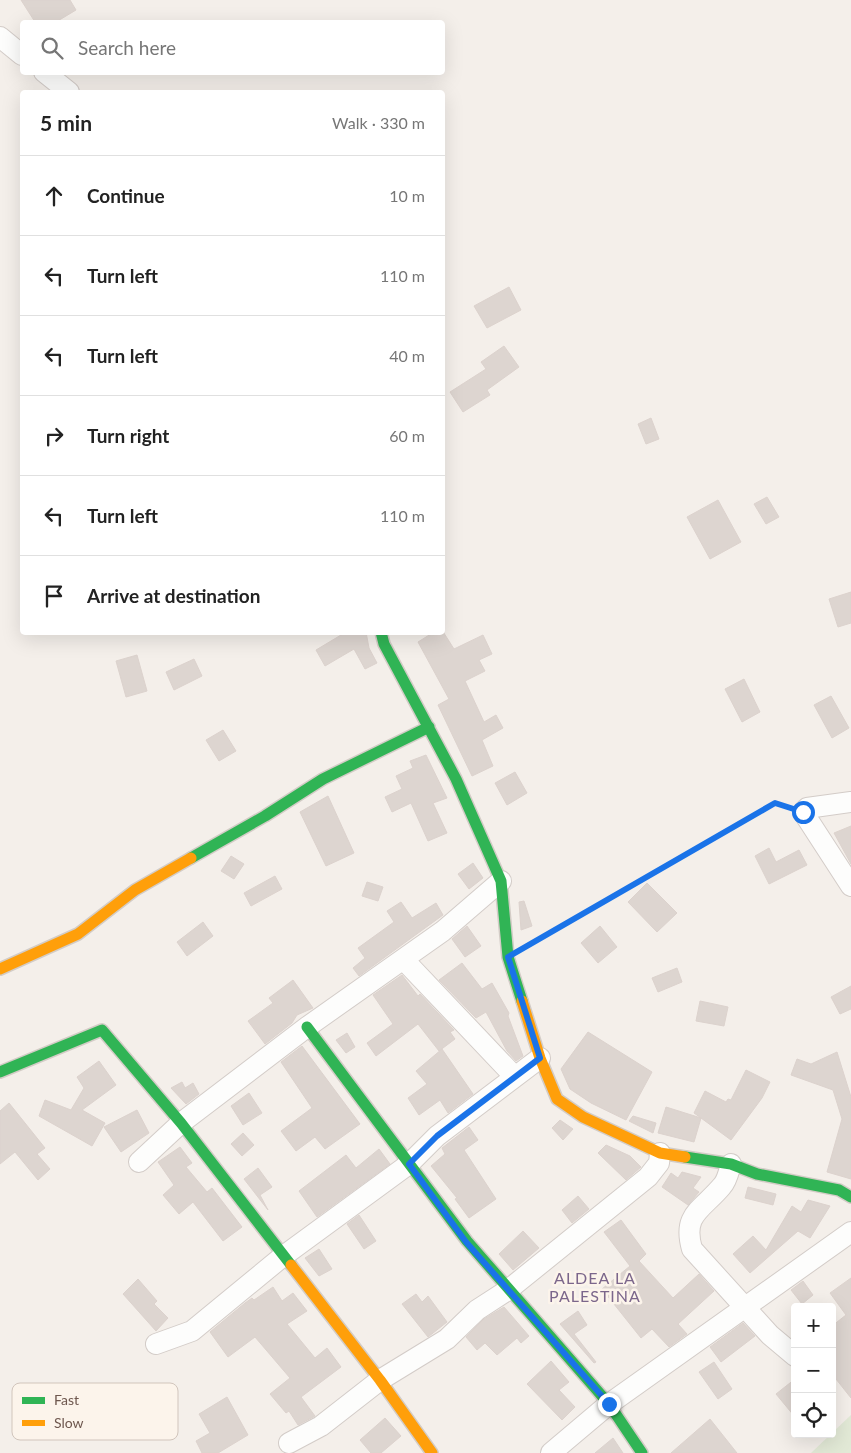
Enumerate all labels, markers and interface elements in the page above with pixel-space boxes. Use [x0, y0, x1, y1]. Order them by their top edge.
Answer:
search box [20, 20, 445, 75]
icon: search [38, 34, 66, 62]
text: Search here [78, 36, 176, 59]
text: 5 min [40, 110, 92, 135]
text: Walk · 330 m [332, 113, 425, 132]
icon: ahead [40, 182, 68, 210]
text: Continue [87, 184, 165, 207]
text: 10 m [389, 186, 425, 205]
icon: left [40, 262, 68, 290]
text: Turn left [87, 264, 158, 287]
text: 110 m [380, 266, 425, 285]
icon: left [40, 342, 68, 370]
text: Turn left [87, 344, 158, 367]
text: 40 m [389, 346, 425, 365]
icon: right [40, 422, 68, 450]
text: Turn right [87, 424, 169, 447]
text: 60 m [389, 426, 425, 445]
icon: left [40, 502, 68, 530]
text: Turn left [87, 504, 158, 527]
text: 110 m [380, 506, 425, 525]
icon: arrive [40, 582, 68, 610]
text: Arrive at destination [87, 584, 260, 607]
route start [792, 801, 815, 824]
district label: ALDEA LA PALESTINA [549, 1268, 641, 1305]
map controls [791, 1303, 836, 1438]
button: + [791, 1303, 836, 1348]
button: − [791, 1348, 836, 1393]
legend [12, 1383, 178, 1440]
text: Fast [54, 1391, 79, 1408]
route end [598, 1393, 621, 1416]
button: locate [791, 1393, 836, 1438]
text: Slow [54, 1414, 84, 1431]

